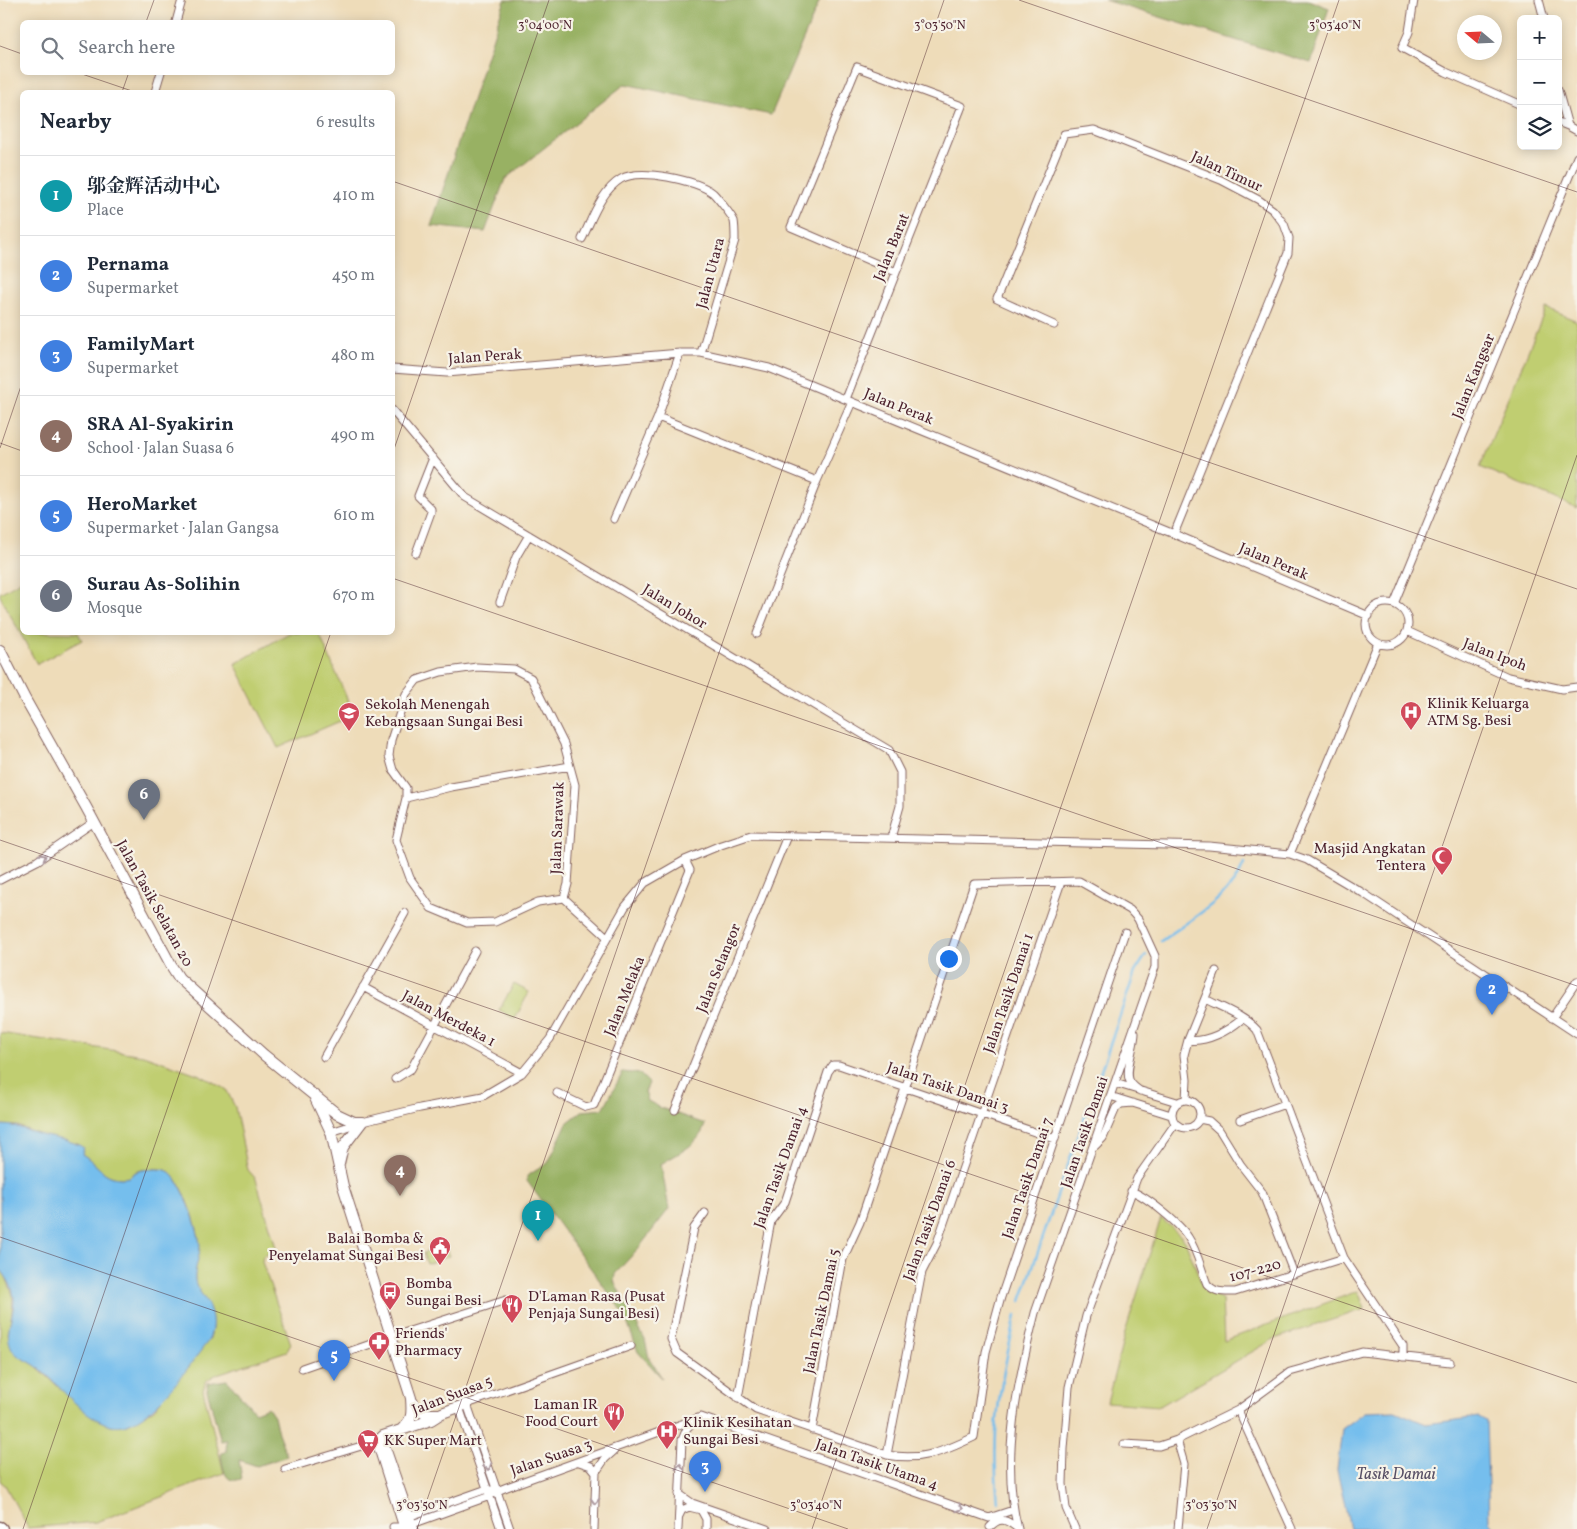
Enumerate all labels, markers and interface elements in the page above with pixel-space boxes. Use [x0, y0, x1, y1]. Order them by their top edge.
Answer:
north arrow [1457, 15, 1502, 60]
map controls [1517, 15, 1562, 150]
button: + [1517, 15, 1562, 60]
text: 3°04'00"N [518, 18, 572, 34]
text: 3°03'50"N [914, 18, 966, 34]
text: 3°03'40"N [1309, 18, 1361, 34]
search box [20, 20, 395, 75]
icon: search [38, 34, 66, 62]
text: Search here [78, 35, 175, 61]
button: − [1517, 60, 1562, 105]
button: layers [1517, 105, 1562, 150]
text: Nearby [40, 108, 111, 137]
text: 6 results [316, 112, 375, 134]
street label: Jalan Timur [1187, 147, 1265, 198]
text: 邬金辉活动中心 [87, 174, 220, 200]
text: 1 [53, 185, 59, 207]
text: 410 m [332, 185, 375, 207]
text: Place [87, 200, 124, 222]
street label: Jalan Barat [869, 210, 916, 285]
street label: Jalan Utara [692, 235, 731, 311]
text: Pernama [87, 252, 169, 278]
text: 2 [52, 265, 60, 287]
text: 450 m [332, 265, 375, 287]
text: Supermarket [87, 278, 179, 300]
street label: Jalan Kangsar [1448, 331, 1501, 423]
text: FamilyMart [87, 332, 195, 358]
street label: Jalan Perak [448, 344, 523, 371]
text: 3 [52, 345, 60, 367]
text: 480 m [331, 345, 375, 367]
text: Supermarket [87, 358, 179, 380]
street label: Jalan Perak [860, 384, 937, 431]
text: SRA Al-Syakirin [87, 412, 234, 438]
text: 4 [51, 425, 61, 447]
text: 490 m [330, 425, 375, 447]
text: School · Jalan Suasa 6 [87, 438, 234, 460]
text: HeroMarket [87, 492, 197, 518]
text: 5 [52, 505, 60, 527]
text: 610 m [334, 505, 375, 527]
text: Supermarket · Jalan Gangsa [87, 518, 279, 540]
street label: Jalan Perak [1235, 538, 1311, 586]
text: Surau As-Solihin [87, 572, 240, 598]
street label: Jalan Johor [638, 580, 711, 635]
text: 6 [52, 585, 60, 607]
text: 670 m [333, 585, 375, 607]
text: Mosque [87, 598, 142, 620]
street label: Jalan Ipoh [1459, 634, 1530, 677]
place label: Klinik Keluarga ATM Sg. Besi [1427, 694, 1529, 732]
place label: Sekolah Menengah Kebangsaan Sungai Besi [365, 695, 523, 733]
hospital icon: Klinik Keluarga ATM Sg. Besi [1399, 700, 1423, 731]
school or university icon: Sekolah Menengah Kebangsaan Sungai Besi [337, 701, 361, 732]
pin: 6 [128, 779, 160, 820]
street label: Jalan Sarawak [546, 781, 571, 875]
street label: Jalan Tasik Selatan 20 [110, 837, 197, 971]
place label: Masjid Angkatan Tentera [1314, 839, 1426, 877]
mosque icon: Masjid Angkatan Tentera [1430, 845, 1454, 876]
one-way arrow [38, 853, 47, 863]
street label: Jalan Selangor [692, 921, 747, 1016]
street label: Jalan Tasik Damai 1 [979, 931, 1040, 1056]
your location [936, 946, 962, 972]
street label: Jalan Melaka [600, 953, 651, 1040]
pin: 2 [1476, 974, 1508, 1015]
street label: Jalan Merdeka 1 [398, 986, 499, 1053]
street label: Jalan Tasik Damai 3 [884, 1058, 1011, 1119]
street label: Jalan Tasik Damai [1056, 1074, 1114, 1191]
street label: Jalan Tasik Damai 4 [749, 1103, 813, 1232]
street label: Jalan Tasik Damai 7 [998, 1115, 1059, 1242]
pin: 4 [384, 1155, 416, 1196]
street label: Jalan Tasik Damai 6 [899, 1157, 962, 1284]
pin: 1 [522, 1200, 554, 1241]
place label: Balai Bomba & Penyelamat Sungai Besi [269, 1229, 424, 1267]
public building icon: Balai Bomba & Penyelamat Sungai Besi [428, 1235, 452, 1266]
street label: Jalan Tasik Damai 5 [799, 1247, 846, 1376]
street label: 107-220 [1227, 1254, 1284, 1288]
place label: Bomba Sungai Besi [406, 1274, 482, 1312]
bus stop icon: Bomba Sungai Besi [378, 1280, 402, 1311]
place label: D'Laman Rasa (Pusat Penjaja Sungai Besi) [528, 1287, 665, 1325]
restaurant icon: D'Laman Rasa (Pusat Penjaja Sungai Besi) [500, 1293, 524, 1324]
place label: Friends' Pharmacy [395, 1324, 462, 1362]
pharmacy icon: Friends' Pharmacy [367, 1330, 391, 1361]
pin: 5 [318, 1340, 350, 1381]
street label: Jalan Suasa 5 [409, 1371, 496, 1421]
place label: Laman IR Food Court [525, 1395, 598, 1433]
restaurant icon: Laman IR Food Court [602, 1401, 626, 1432]
place label: Klinik Kesihatan Sungai Besi [683, 1413, 792, 1451]
hospital icon: Klinik Kesihatan Sungai Besi [655, 1419, 679, 1450]
supermarket icon: KK Super Mart [356, 1428, 380, 1459]
place label: KK Super Mart [384, 1431, 482, 1452]
street label: Jalan Suasa 3 [508, 1435, 595, 1482]
street label: Jalan Tasik Utama 4 [812, 1435, 941, 1496]
pin: 3 [689, 1451, 721, 1492]
one-way arrow [483, 1462, 493, 1470]
one-way arrow [675, 1463, 686, 1471]
water label: Tasik Damai [1356, 1464, 1437, 1486]
one-way arrow [590, 1497, 601, 1505]
text: 3°03'50"N [396, 1498, 448, 1514]
text: 3°03'40"N [790, 1498, 842, 1514]
text: 3°03'30"N [1185, 1498, 1237, 1514]
one-way arrow [955, 1502, 963, 1512]

